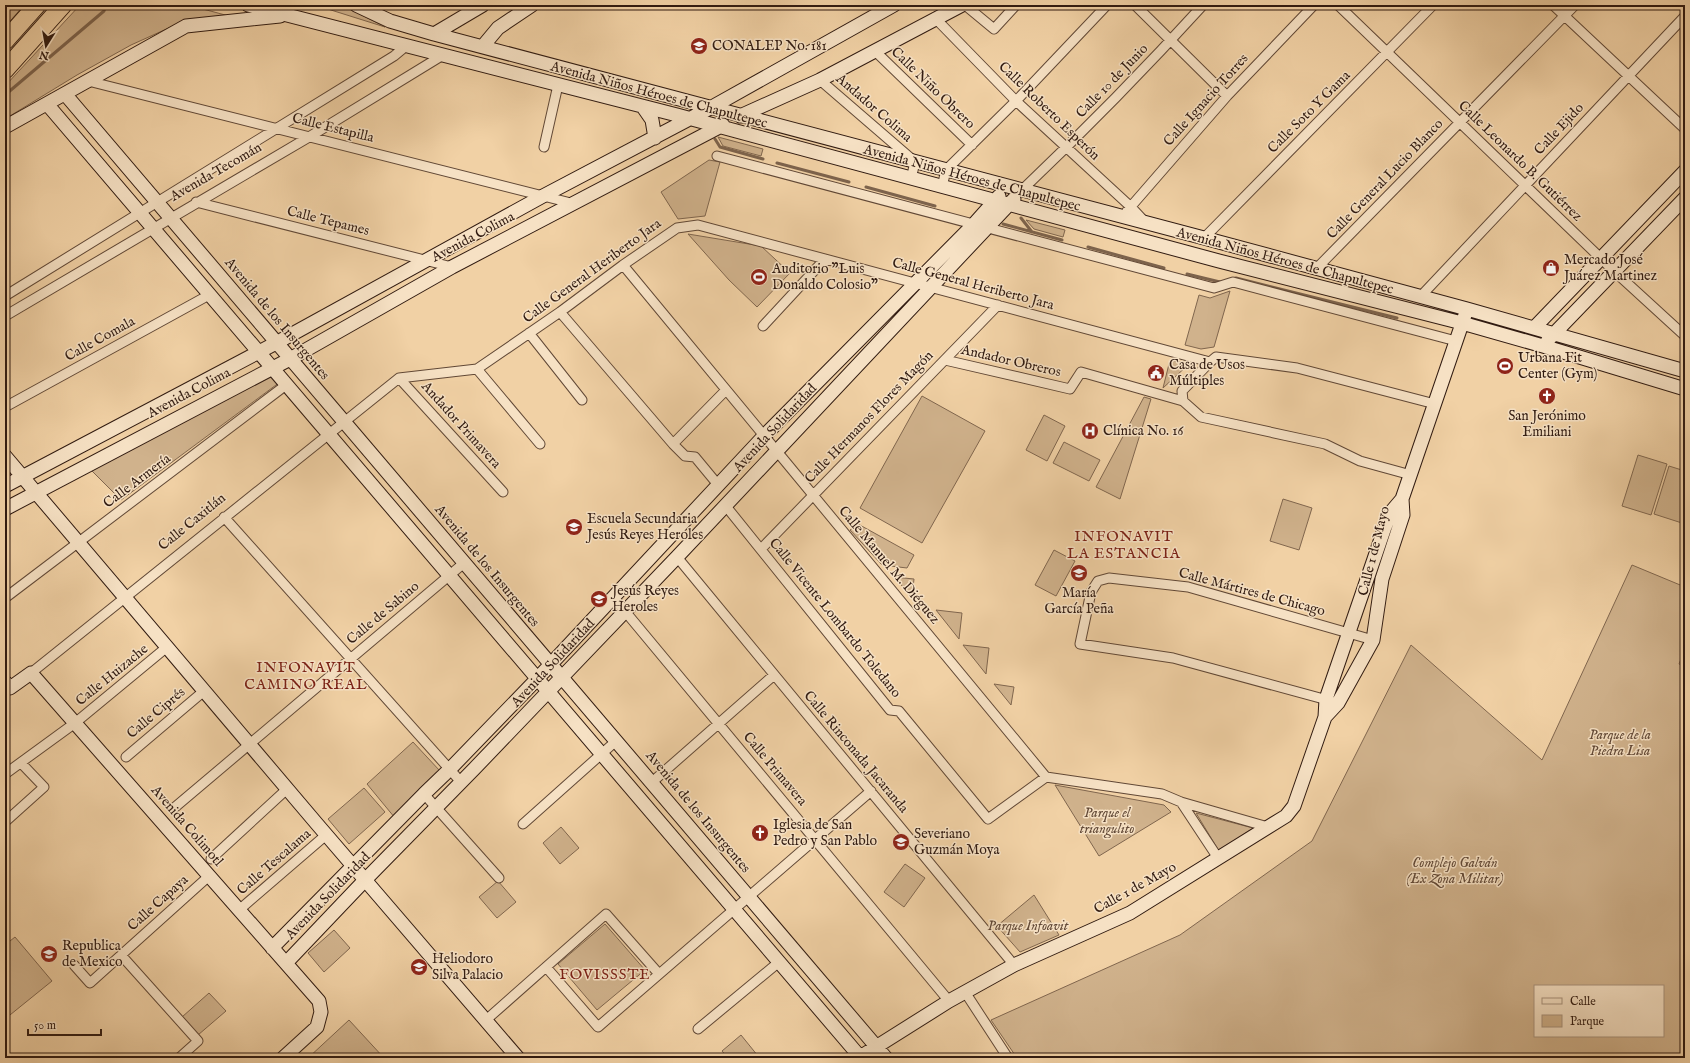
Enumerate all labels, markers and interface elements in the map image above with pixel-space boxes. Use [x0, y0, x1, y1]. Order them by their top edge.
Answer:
north arrow [26, 26, 66, 66]
school or university icon: CONALEP No. 181 [689, 36, 709, 56]
place label: CONALEP No. 181 [712, 37, 827, 55]
street label: Calle 10 de Junio [1072, 40, 1152, 122]
street label: Calle Niño Obrero [887, 43, 979, 133]
text: N [38, 47, 51, 63]
street label: Calle Ignacio Torres [1160, 50, 1252, 150]
street label: Avenida Niños Héroes de Chapultepec [548, 57, 769, 133]
street label: Calle Roberto Esperón [994, 58, 1104, 165]
street label: Calle Soto Y Gama [1264, 66, 1355, 157]
street label: Andador Colima [831, 69, 917, 147]
street label: Calle Leonardo B. Gutiérrez [1454, 97, 1586, 225]
street label: Calle Ejido [1530, 99, 1588, 159]
street label: Calle Estapilla [290, 109, 377, 147]
street label: Calle General Lucio Blanco [1323, 115, 1447, 243]
street label: Avenida Tecomán [166, 138, 265, 206]
street label: Avenida Niños Héroes de Chapultepec [861, 140, 1082, 216]
street label: Calle Tepames [285, 202, 371, 240]
street label: Avenida Colima [428, 207, 518, 267]
street label: Calle General Heriberto Jara [519, 214, 666, 327]
street label: Avenida Niños Héroes de Chapultepec [1174, 223, 1395, 299]
place label: Mercado José Juárez Martinez [1562, 251, 1658, 285]
street label: Avenida de los Insurgentes [220, 253, 333, 384]
street label: Calle General Heriberto Jara [890, 254, 1057, 315]
shop icon: Mercado José Juárez Martinez [1541, 258, 1561, 278]
place label: Auditorio "Luis Donaldo Colosio" [771, 260, 878, 294]
sports icon: Auditorio "Luis Donaldo Colosio" [749, 267, 769, 287]
street label: Calle Comala [62, 312, 139, 366]
street label: Andador Obreros [958, 341, 1063, 381]
street label: Calle Hermanos Flores Magón [801, 346, 938, 487]
place label: Urbana Fit Center (Gym) [1518, 349, 1597, 383]
place label: Casa de Usos Múltiples [1169, 356, 1245, 390]
sports icon: Urbana Fit Center (Gym) [1495, 356, 1515, 376]
street label: Avenida Colima [144, 363, 234, 423]
public building icon: Casa de Usos Múltiples [1146, 363, 1166, 383]
street label: Andador Primavera [416, 377, 505, 473]
street label: Avenida Solidaridad [729, 379, 821, 477]
church icon: San Jerónimo Emiliani [1537, 386, 1557, 406]
place label: San Jerónimo Emiliani [1508, 407, 1586, 441]
hospital icon: Clínica No. 16 [1080, 421, 1100, 441]
place label: Clínica No. 16 [1103, 422, 1184, 440]
street label: Calle Armería [100, 449, 175, 512]
street label: Calle Caxitlán [155, 489, 230, 555]
street label: Avenida de los Insurgentes [430, 500, 543, 631]
street label: Calle Manuel M. Diéguez [834, 502, 944, 628]
street label: Calle 1 de Mayo [1354, 504, 1394, 598]
place label: Escuela Secundaria Jesús Reyes Heroles [585, 510, 703, 544]
school or university icon: Escuela Secundaria Jesús Reyes Heroles [564, 517, 584, 537]
district label: INFONAVIT LA ESTANCIA [1067, 527, 1181, 563]
street label: Calle Vicente Lombardo Toledano [765, 534, 905, 702]
school or university icon: María García Peña [1069, 563, 1089, 583]
street label: Calle Mártires de Chicago [1177, 564, 1328, 620]
street label: Calle de Sabino [343, 577, 423, 649]
place label: Jesús Reyes Heroles [610, 582, 679, 616]
place label: María García Peña [1044, 584, 1114, 618]
school or university icon: Jesús Reyes Heroles [589, 589, 609, 609]
street label: Avenida Solidaridad [507, 614, 599, 712]
street label: Calle Huizache [72, 640, 152, 710]
district label: INFONAVIT CAMINO REAL [244, 658, 368, 694]
street label: Calle Ciprés [123, 683, 189, 743]
street label: Calle Rinconada Jacaranda [800, 687, 913, 818]
park label: Parque de la Piedra Lisa [1589, 726, 1651, 760]
street label: Calle Primavera [739, 729, 812, 810]
street label: Avenida de los Insurgentes [641, 746, 754, 877]
street label: Avenida Colimotl [146, 781, 227, 870]
park label: Parque el triangulito [1080, 804, 1134, 839]
place label: Iglesia de San Pedro y San Pablo [773, 816, 877, 850]
church icon: Iglesia de San Pedro y San Pablo [750, 823, 770, 843]
street label: Calle Tescalama [233, 824, 315, 899]
place label: Severiano Guzmán Moya [914, 825, 1000, 859]
school or university icon: Severiano Guzmán Moya [891, 832, 911, 852]
street label: Avenida Solidaridad [281, 848, 375, 944]
park label: Complejo Galván (Ex Zona Militar) [1406, 854, 1504, 889]
street label: Calle 1 de Mayo [1091, 858, 1180, 918]
street label: Calle Capaya [124, 870, 193, 935]
park label: Parque Infoavit [988, 917, 1069, 935]
place label: Republica de Mexico [62, 937, 123, 971]
school or university icon: Republica de Mexico [39, 944, 59, 964]
place label: Heliodoro Silva Palacio [432, 950, 503, 984]
school or university icon: Heliodoro Silva Palacio [409, 957, 429, 977]
district label: FOVISSSTE [559, 965, 651, 984]
legend [1534, 985, 1664, 1037]
text: Calle [1570, 994, 1596, 1009]
scale bar [28, 1011, 101, 1037]
text: Parque [1570, 1014, 1605, 1030]
text: 50 m [34, 1018, 56, 1033]

